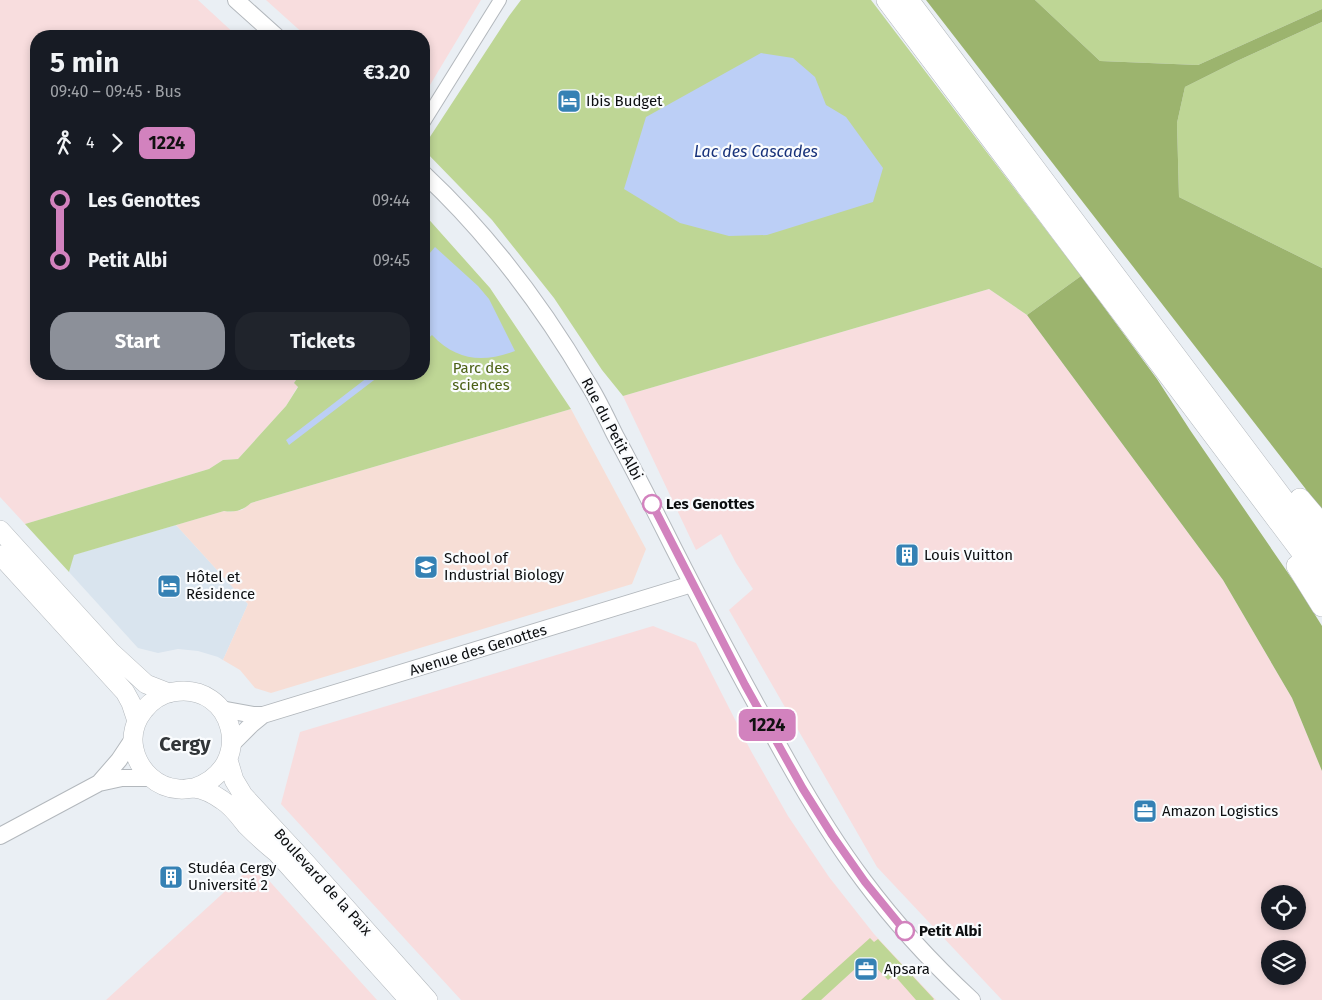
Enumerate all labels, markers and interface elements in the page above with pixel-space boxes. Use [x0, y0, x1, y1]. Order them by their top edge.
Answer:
text: 5 min [50, 46, 119, 79]
text: €3.20 [363, 61, 410, 84]
text: 09:40 – 09:45 · Bus [50, 82, 181, 101]
hotel icon: Ibis Budget [556, 88, 582, 114]
place label: Ibis Budget [586, 92, 663, 110]
icon: walk [50, 129, 78, 157]
icon: forward [103, 129, 131, 157]
text: 1224 [149, 132, 185, 154]
text: 4 [86, 133, 95, 152]
water label: Lac des Cascades [694, 142, 818, 161]
text: Les Genottes [88, 189, 200, 212]
text: 09:44 [372, 191, 410, 210]
text: Petit Albi [88, 249, 167, 272]
text: 09:45 [373, 251, 410, 270]
button: Start [50, 312, 225, 370]
button: Tickets [235, 312, 410, 370]
park label: Parc des sciences [452, 359, 510, 394]
street label: Rue du Petit Albi [577, 375, 647, 483]
marker: Les Genottes [642, 494, 662, 514]
place label: Les Genottes [666, 495, 755, 513]
building icon: Louis Vuitton [894, 542, 920, 568]
place label: Louis Vuitton [924, 546, 1013, 564]
place label: School of Industrial Biology [444, 549, 565, 584]
school or university icon: School of Industrial Biology [413, 554, 439, 580]
place label: Hôtel et Résidence [186, 568, 255, 603]
hotel icon: Hôtel et Résidence [156, 573, 182, 599]
street label: Avenue des Genottes [407, 621, 549, 679]
line badge: 1224 [732, 709, 802, 741]
text: 1224 [749, 714, 785, 736]
district label: Cergy [159, 732, 211, 756]
office icon: Amazon Logistics [1132, 798, 1158, 824]
place label: Amazon Logistics [1162, 802, 1278, 820]
street label: Boulevard de la Paix [270, 825, 376, 940]
place label: Studéa Cergy Université 2 [188, 859, 277, 894]
building icon: Studéa Cergy Université 2 [158, 864, 184, 890]
map controls [1261, 885, 1306, 985]
button: locate [1261, 885, 1306, 930]
marker: Petit Albi [895, 921, 915, 941]
place label: Petit Albi [919, 922, 982, 940]
button: layers [1261, 940, 1306, 985]
office icon: Apsara [853, 956, 879, 982]
place label: Apsara [884, 960, 930, 978]

